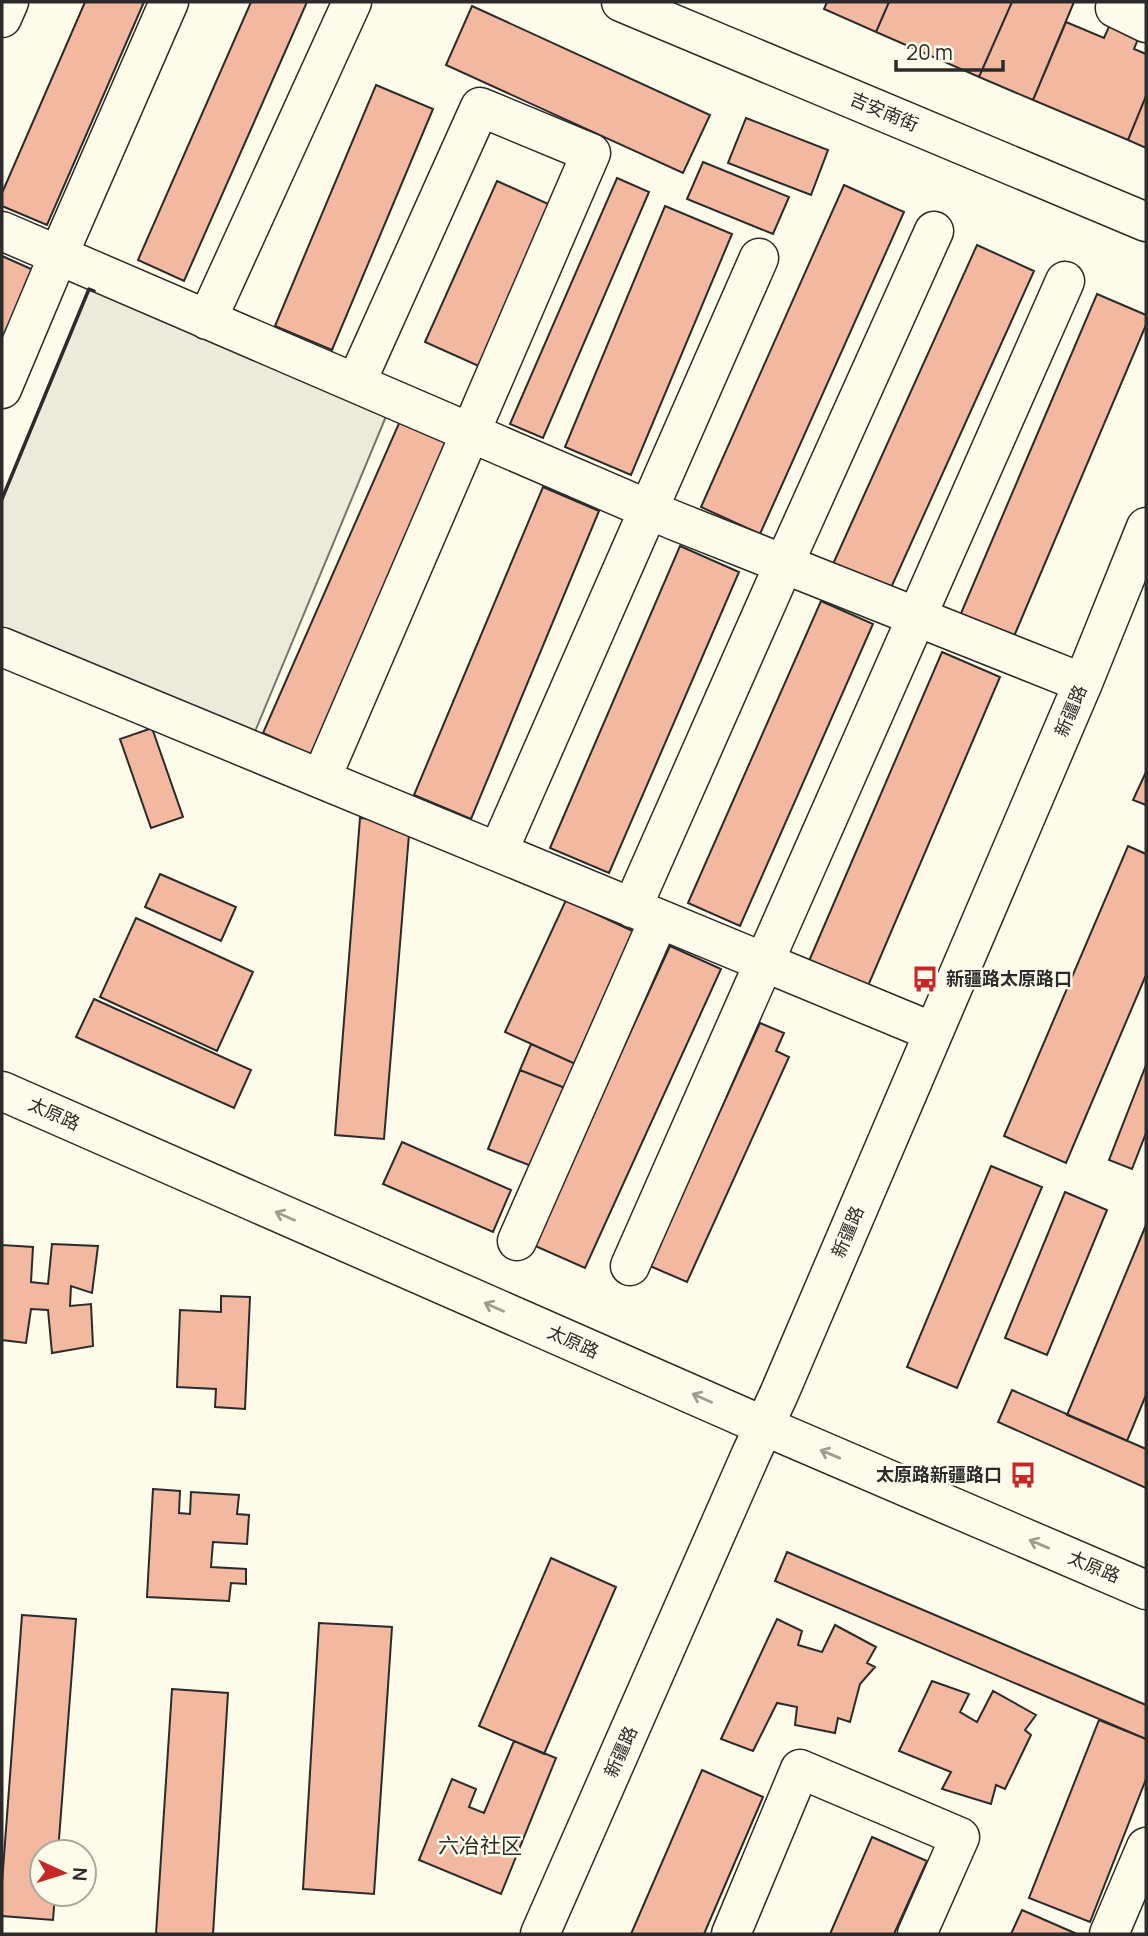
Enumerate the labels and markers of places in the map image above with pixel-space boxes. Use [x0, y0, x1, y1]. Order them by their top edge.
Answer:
bus stop icon: 新疆路太原路口 [910, 964, 940, 994]
place label: 新疆路太原路口 [946, 966, 1072, 990]
bus stop icon: 太原路新疆路口 [1008, 1460, 1038, 1490]
place label: 太原路新疆路口 [876, 1462, 1002, 1486]

